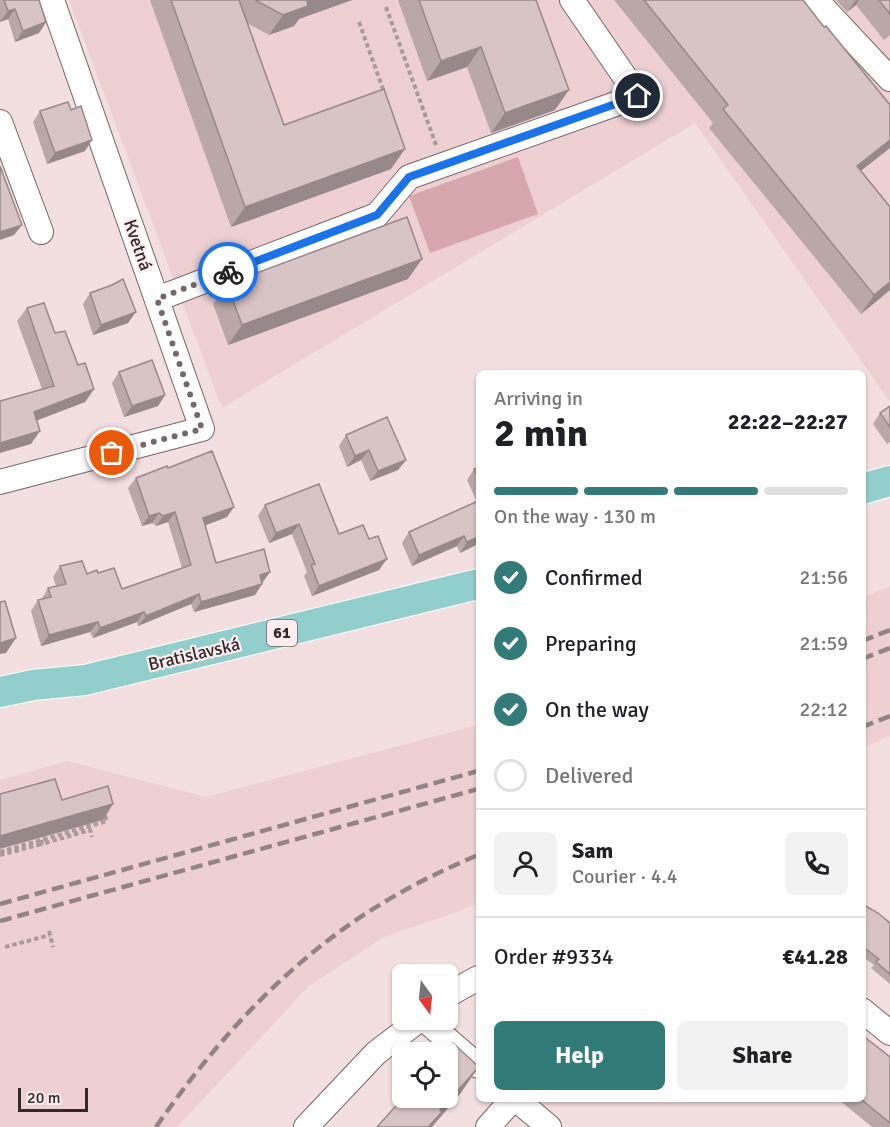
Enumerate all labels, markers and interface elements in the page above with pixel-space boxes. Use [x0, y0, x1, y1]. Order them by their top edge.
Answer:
pin [612, 70, 663, 121]
icon: home [621, 79, 654, 112]
street label: Kvetná [119, 217, 157, 273]
courier [198, 242, 258, 302]
icon: bike [212, 256, 245, 289]
text: Arriving in [494, 386, 583, 411]
text: 22:22–22:27 [728, 408, 848, 435]
text: 2 min [494, 409, 588, 457]
pin [86, 427, 137, 478]
icon: bag [95, 436, 128, 469]
text: On the way · 130 m [494, 504, 656, 529]
icon: check [494, 561, 527, 594]
text: Confirmed [545, 564, 643, 591]
text: 21:56 [799, 565, 848, 590]
road number: 61 [267, 620, 297, 646]
icon: check [494, 627, 527, 660]
text: Preparing [545, 630, 637, 657]
text: 21:59 [799, 631, 848, 656]
street label: Bratislavská [146, 633, 242, 675]
icon: check [494, 693, 527, 726]
text: On the way [545, 696, 649, 723]
text: 22:12 [799, 697, 848, 722]
text: Delivered [545, 762, 633, 789]
button: person [494, 832, 557, 895]
button: phone [785, 832, 848, 895]
text: Sam [572, 837, 613, 864]
text: Courier · 4.4 [572, 864, 678, 889]
text: Order #9334 [494, 943, 614, 970]
text: €41.28 [782, 943, 848, 970]
north arrow [392, 964, 458, 1030]
map controls [392, 964, 458, 1108]
button: Help [494, 1021, 665, 1090]
button: Share [677, 1021, 848, 1090]
button: locate [392, 1042, 458, 1108]
scale bar [18, 1085, 88, 1112]
text: 20 m [27, 1088, 61, 1108]

